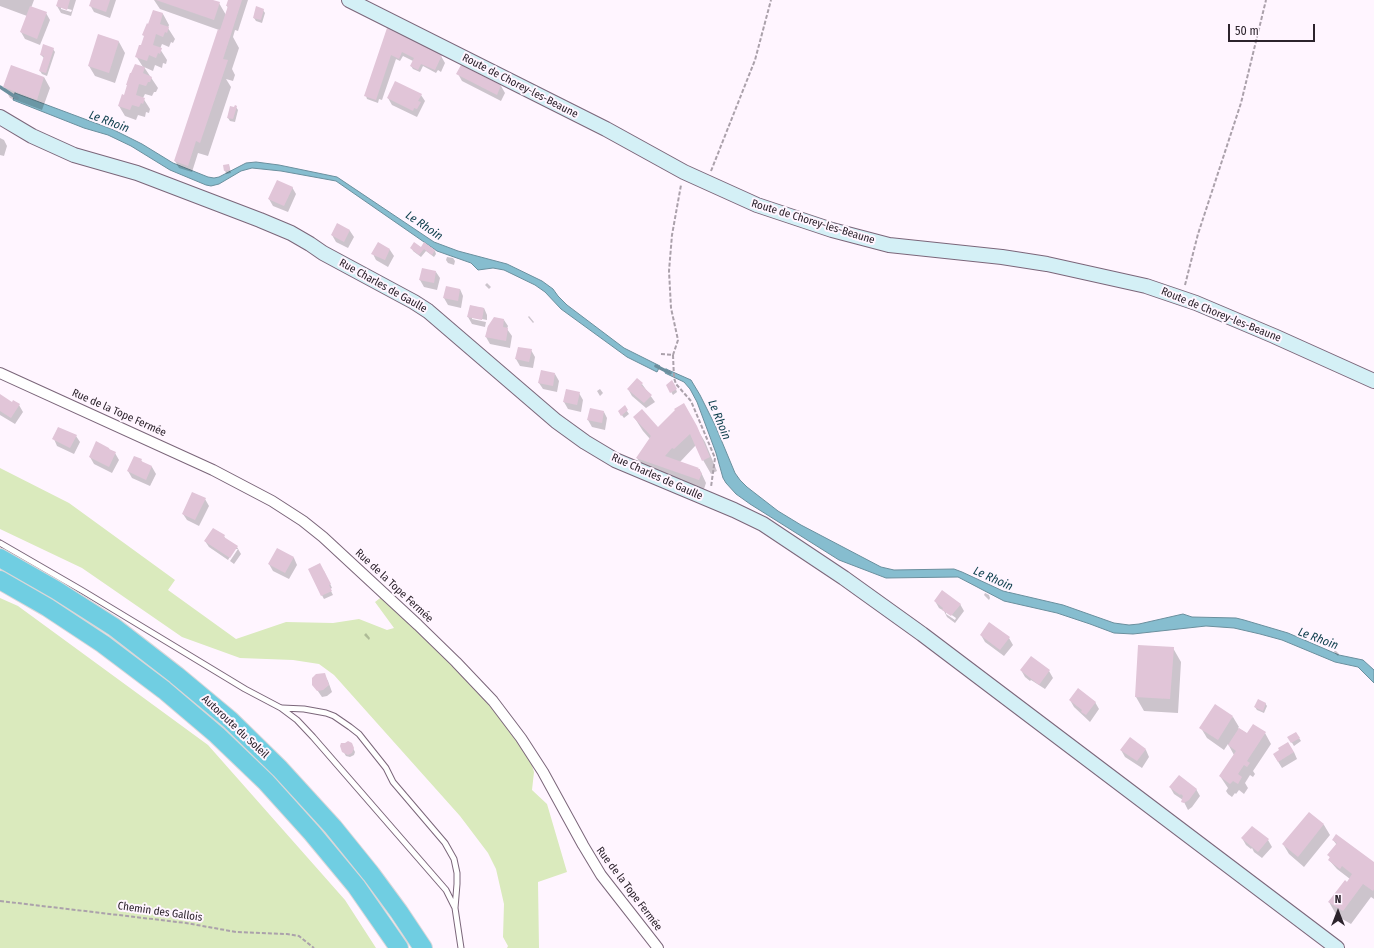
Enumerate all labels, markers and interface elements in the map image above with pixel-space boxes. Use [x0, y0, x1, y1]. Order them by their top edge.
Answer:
scale bar [1230, 16, 1317, 42]
text: 50 m [1235, 24, 1259, 38]
street label: Route de Chorey-les-Beaune [460, 51, 580, 121]
water label: Le Rhoin [87, 108, 131, 136]
street label: Route de Chorey-les-Beaune [750, 197, 876, 247]
water label: Le Rhoin [403, 208, 445, 244]
street label: Rue Charles de Gaulle [337, 256, 429, 316]
street label: Route de Chorey-les-Beaune [1159, 285, 1283, 345]
street label: Rue de la Tope Fermée [70, 386, 168, 440]
water label: Le Rhoin [704, 398, 734, 442]
street label: Rue Charles de Gaulle [609, 451, 705, 503]
street label: Rue de la Tope Fermée [352, 546, 436, 626]
water label: Le Rhoin [971, 564, 1015, 594]
water label: Le Rhoin [1296, 625, 1340, 653]
street label: Autoroute du Soleil [199, 693, 271, 761]
street label: Rue de la Tope Fermée [593, 844, 665, 934]
north arrow [1318, 892, 1358, 932]
text: N [1335, 893, 1341, 906]
street label: Chemin des Gallois [117, 900, 203, 924]

